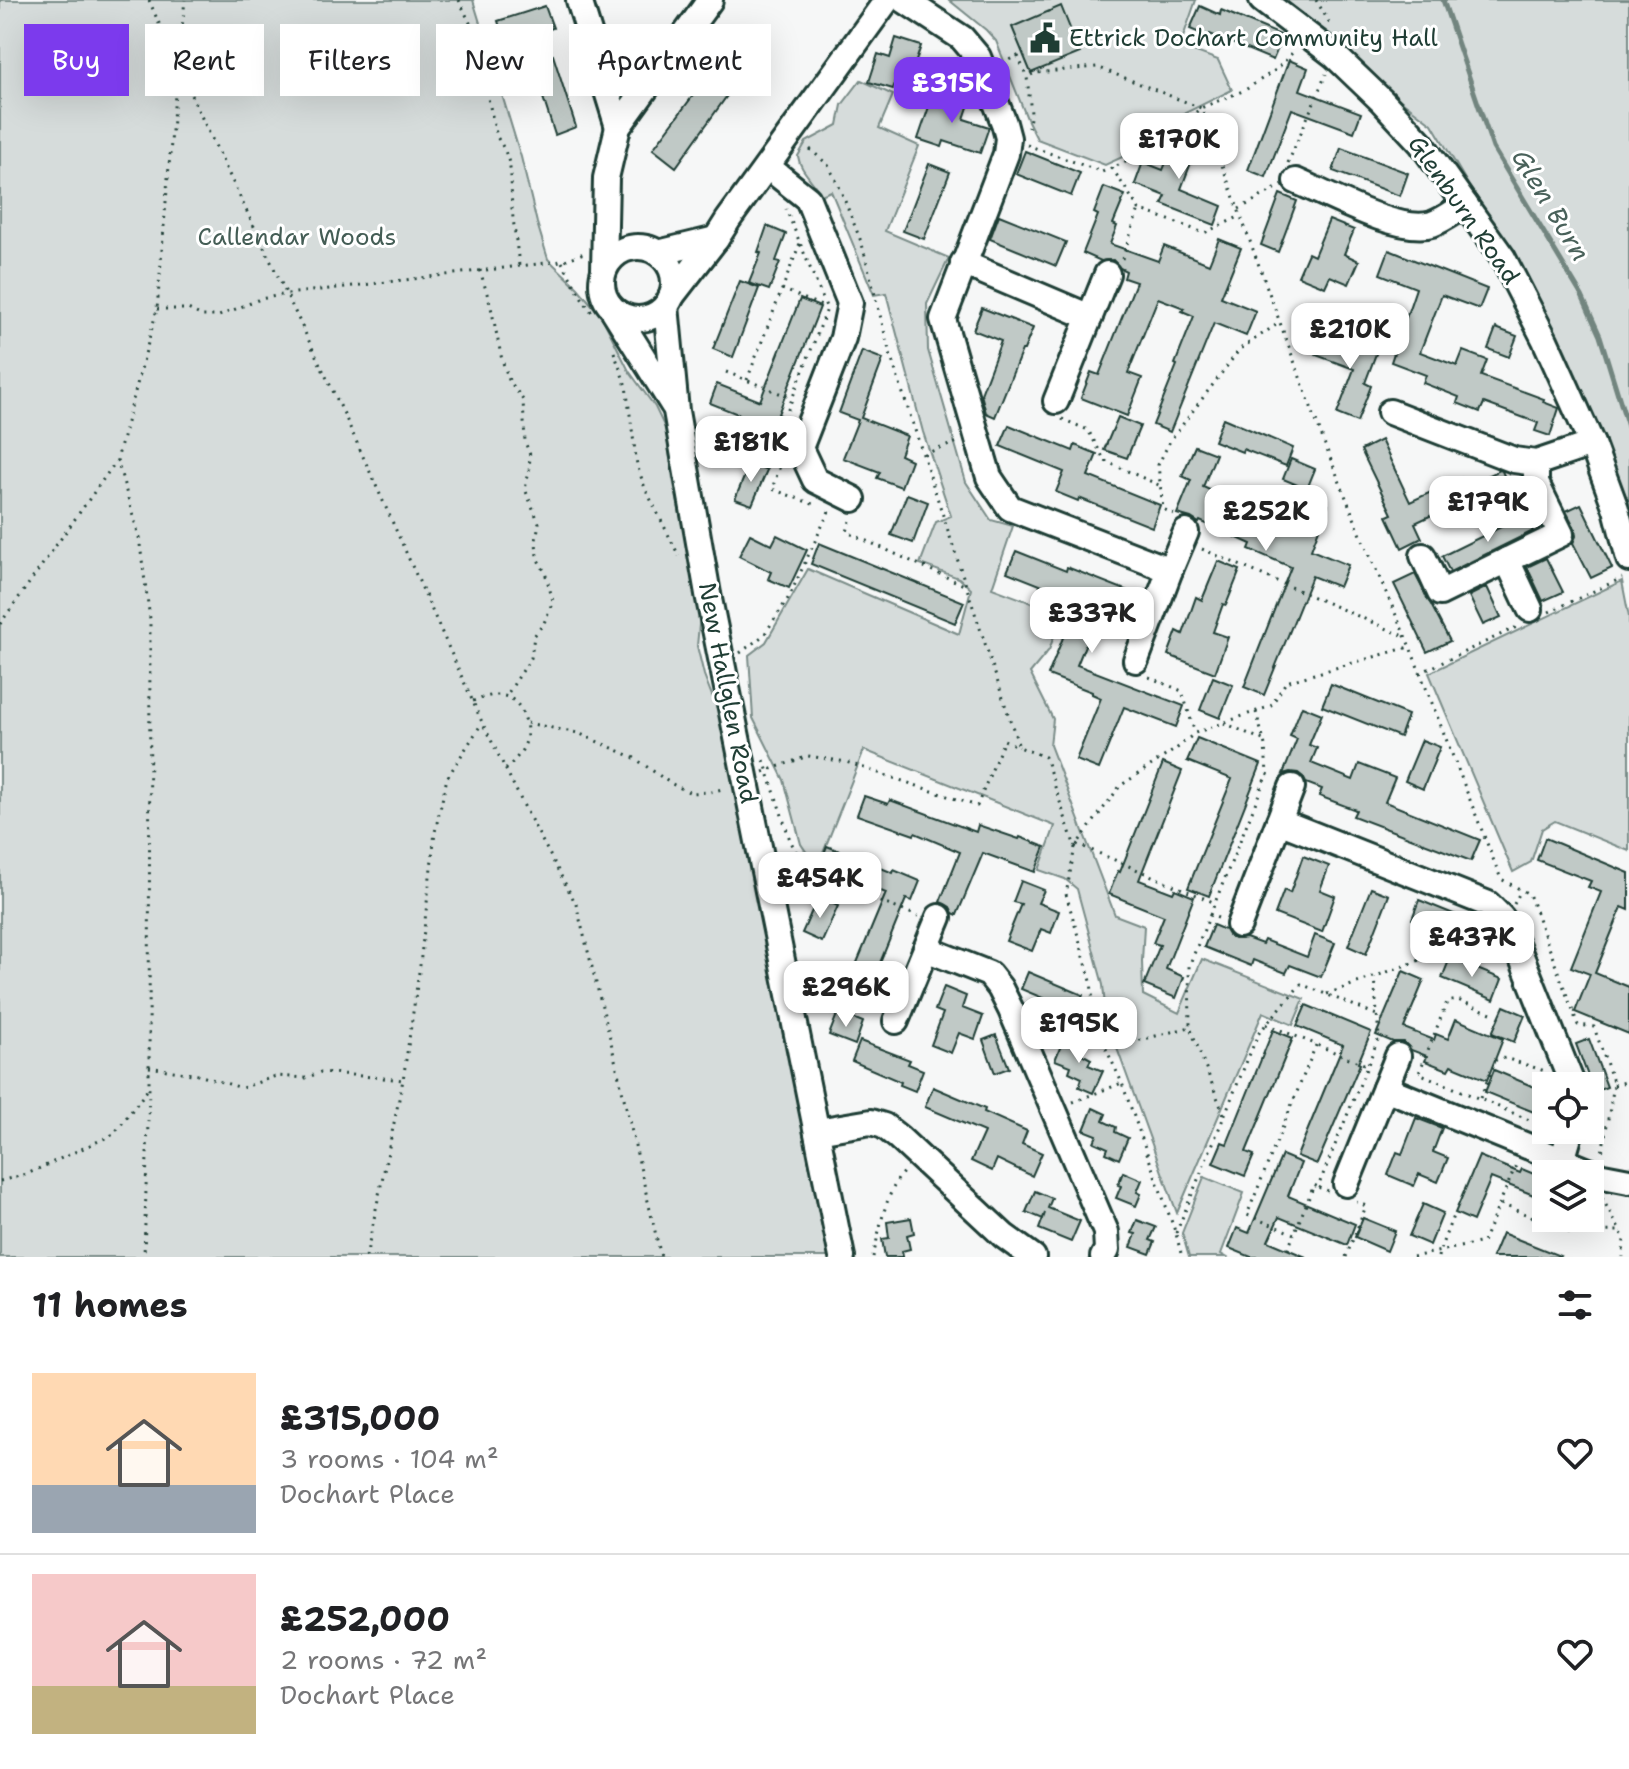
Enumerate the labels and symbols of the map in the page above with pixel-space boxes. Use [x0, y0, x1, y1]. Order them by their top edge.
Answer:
public building icon: Ettrick Dochart Community Hall [1028, 21, 1062, 55]
place label: Ettrick Dochart Community Hall [1069, 22, 1438, 54]
pin: £315K [896, 57, 1008, 125]
pin: £170K [1123, 113, 1235, 181]
street label: Glenburn Road [1401, 129, 1527, 291]
water label: Glen Burn [1504, 142, 1599, 267]
park label: Callendar Woods [198, 221, 396, 253]
pin: £210K [1294, 303, 1406, 371]
pin: £181K [695, 416, 807, 484]
pin: £179K [1432, 476, 1544, 544]
pin: £252K [1210, 485, 1322, 553]
street label: New Hallglen Road [691, 580, 765, 806]
pin: £337K [1036, 587, 1148, 655]
pin: £454K [764, 852, 876, 920]
pin: £437K [1416, 911, 1528, 979]
pin: £296K [790, 961, 902, 1029]
pin: £195K [1023, 997, 1135, 1065]

